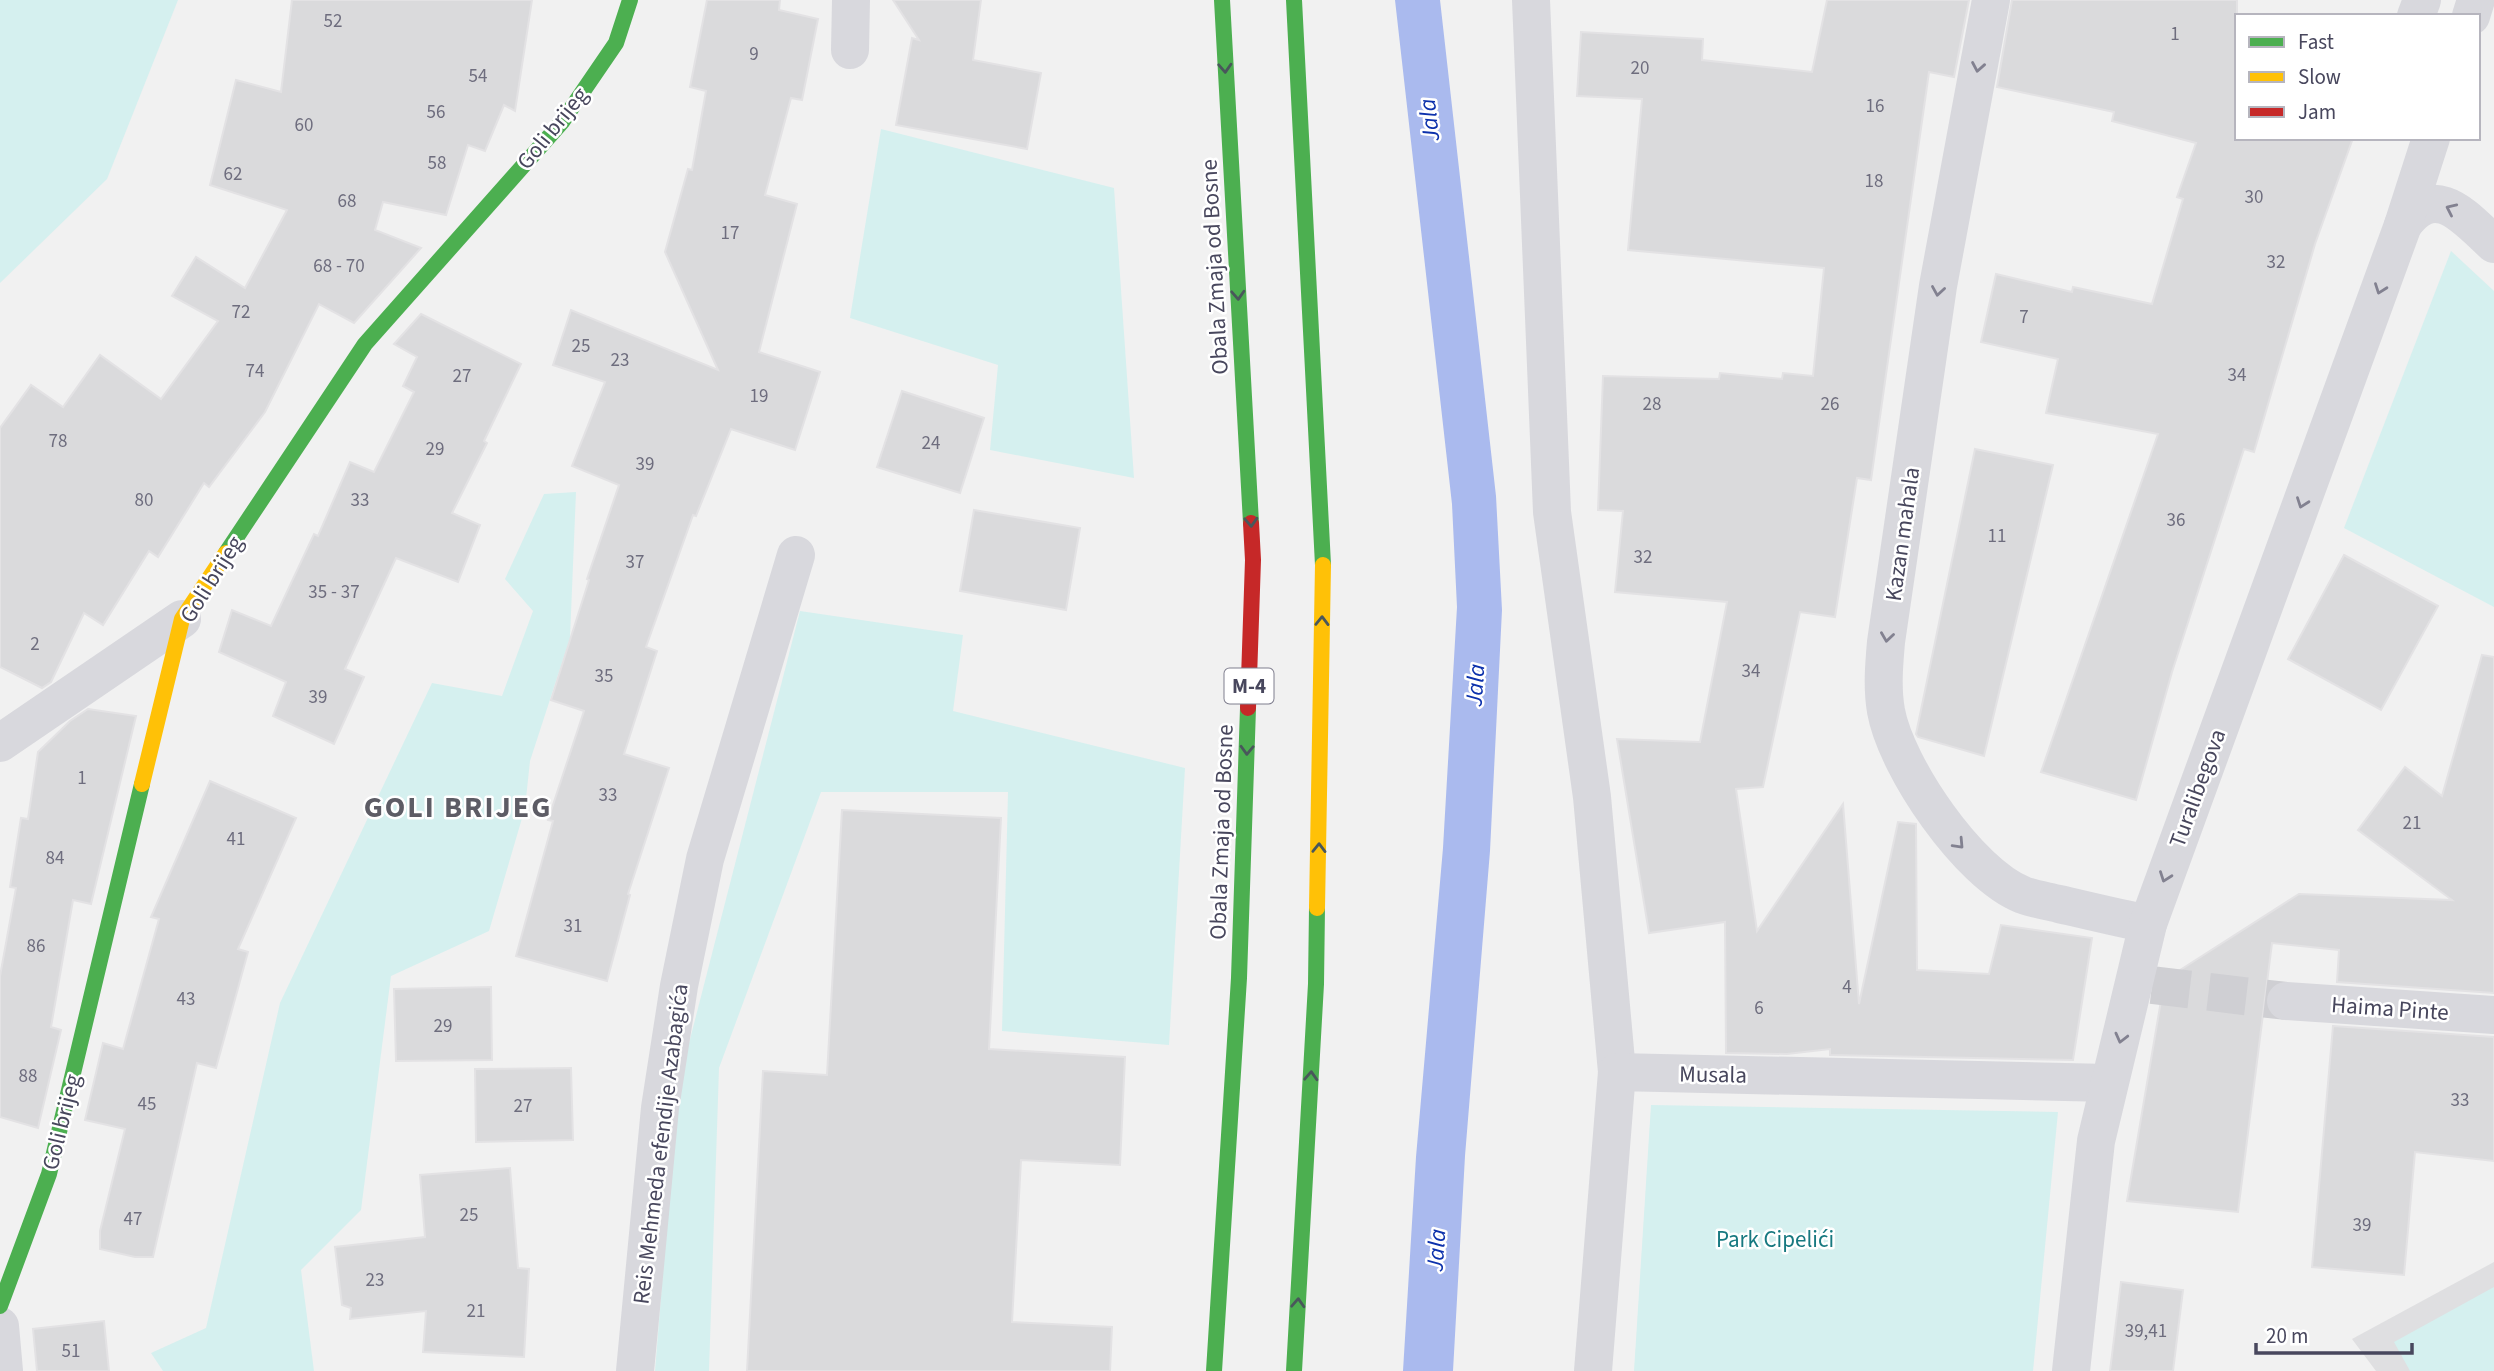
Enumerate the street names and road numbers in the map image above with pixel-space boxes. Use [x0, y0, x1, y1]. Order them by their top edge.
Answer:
street label: Goli brijeg [509, 80, 596, 177]
street label: Obala Zmaja od Bosne [1192, 158, 1237, 376]
street label: Kazan mahala [1877, 465, 1928, 603]
street label: Goli brijeg [172, 529, 251, 629]
road number: M-4 [1224, 668, 1274, 704]
street label: Obala Zmaja od Bosne [1201, 724, 1242, 940]
street label: Turalibegova [2161, 724, 2234, 852]
street label: Reis Mehmeda efendije Azabagića [624, 982, 697, 1306]
street label: Haima Pinte [2330, 988, 2450, 1029]
street label: Musala [1679, 1057, 1747, 1092]
street label: Goli brijeg [34, 1070, 89, 1173]

